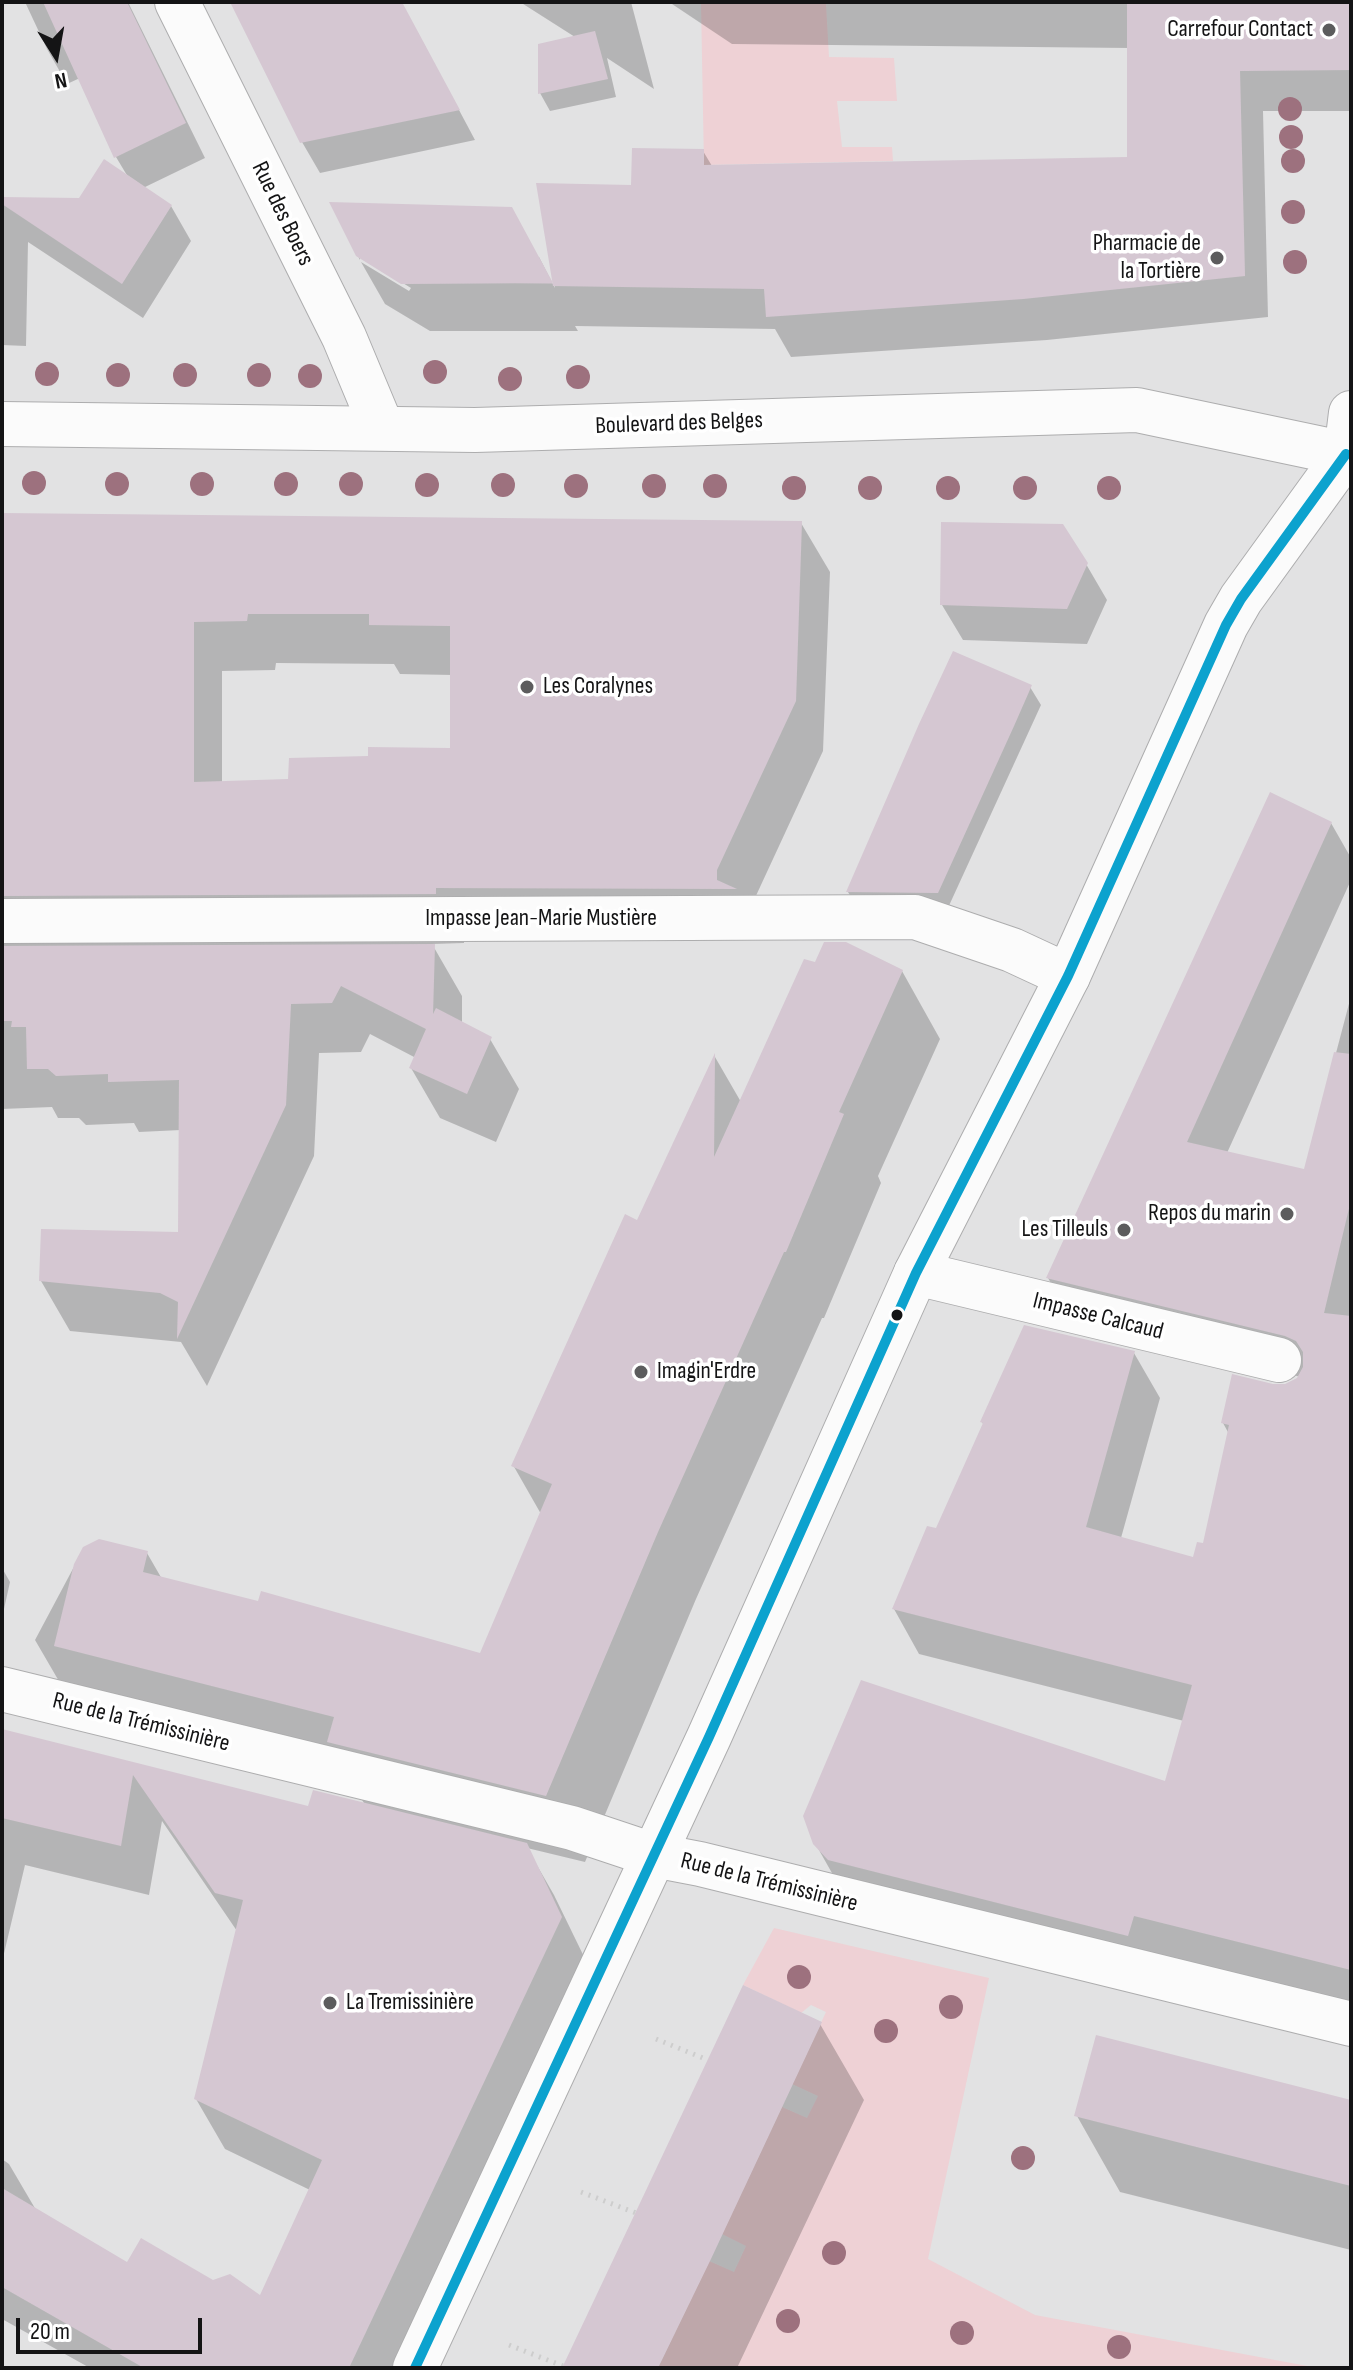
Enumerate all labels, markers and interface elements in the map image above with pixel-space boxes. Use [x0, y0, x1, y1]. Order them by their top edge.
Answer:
north arrow [16, 16, 96, 96]
place label: Carrefour Contact [1167, 16, 1313, 44]
marker: Carrefour Contact [1320, 21, 1338, 39]
text: N [52, 66, 69, 94]
street label: Rue des Boers [244, 157, 320, 271]
place label: Pharmacie de la Tortière [1093, 230, 1201, 286]
marker: Pharmacie de la Tortière [1208, 249, 1226, 267]
street label: Boulevard des Belges [595, 407, 763, 441]
place label: Les Coralynes [543, 673, 653, 701]
marker: Les Coralynes [518, 678, 536, 696]
street label: Impasse Jean-Marie Mustière [425, 905, 657, 933]
place label: Repos du marin [1148, 1200, 1271, 1228]
marker: Repos du marin [1278, 1205, 1296, 1223]
place label: Les Tilleuls [1021, 1216, 1108, 1244]
marker: Les Tilleuls [1115, 1221, 1133, 1239]
street label: Impasse Calcaud [1030, 1287, 1166, 1347]
unlabelled marker [889, 1307, 905, 1323]
place label: Imagin'Erdre [657, 1358, 756, 1386]
marker: Imagin'Erdre [632, 1363, 650, 1381]
street label: Rue de la Trémissinière [49, 1687, 233, 1759]
street label: Rue de la Trémissinière [677, 1847, 861, 1919]
place label: La Tremissinière [346, 1989, 474, 2017]
marker: La Tremissinière [321, 1994, 339, 2012]
scale bar [20, 2302, 206, 2352]
text: 20 m [30, 2317, 70, 2346]

